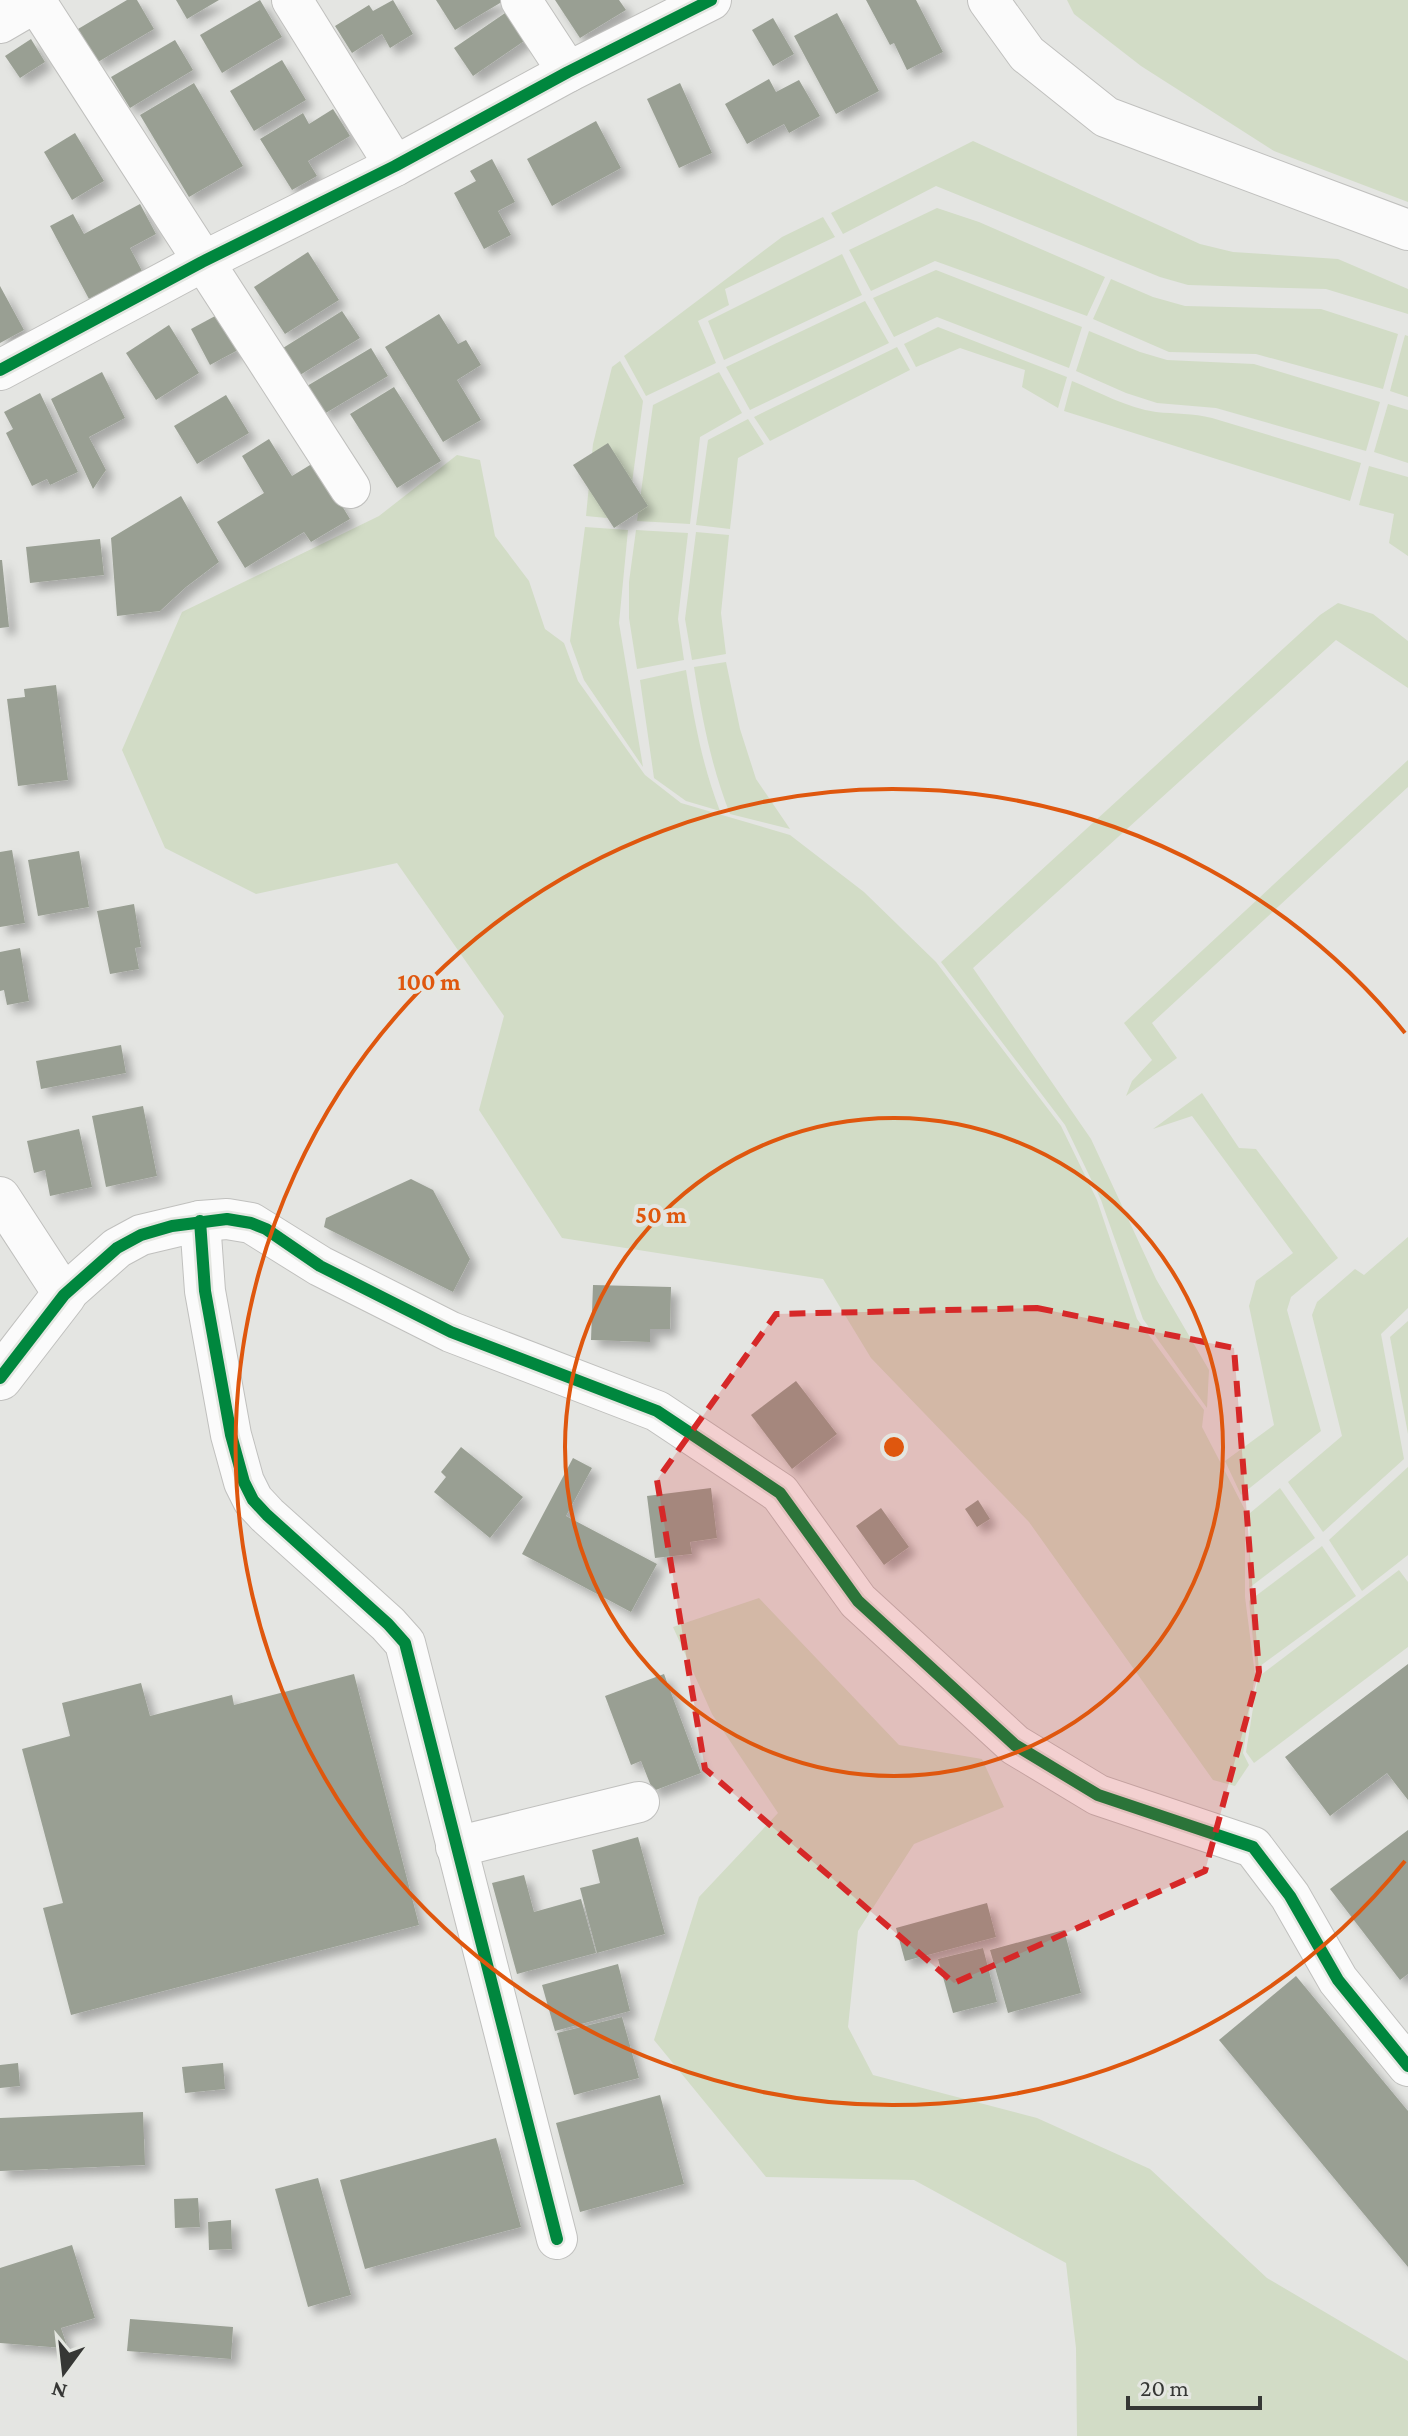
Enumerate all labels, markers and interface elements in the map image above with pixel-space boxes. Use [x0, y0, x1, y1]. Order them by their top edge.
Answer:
text: 100 m [397, 968, 461, 995]
text: 50 m [635, 1201, 687, 1228]
centre of rings [880, 1433, 908, 1461]
north arrow [24, 2332, 104, 2412]
scale bar [1128, 2360, 1260, 2410]
text: 20 m [1140, 2374, 1189, 2401]
text: N [48, 2377, 69, 2405]

